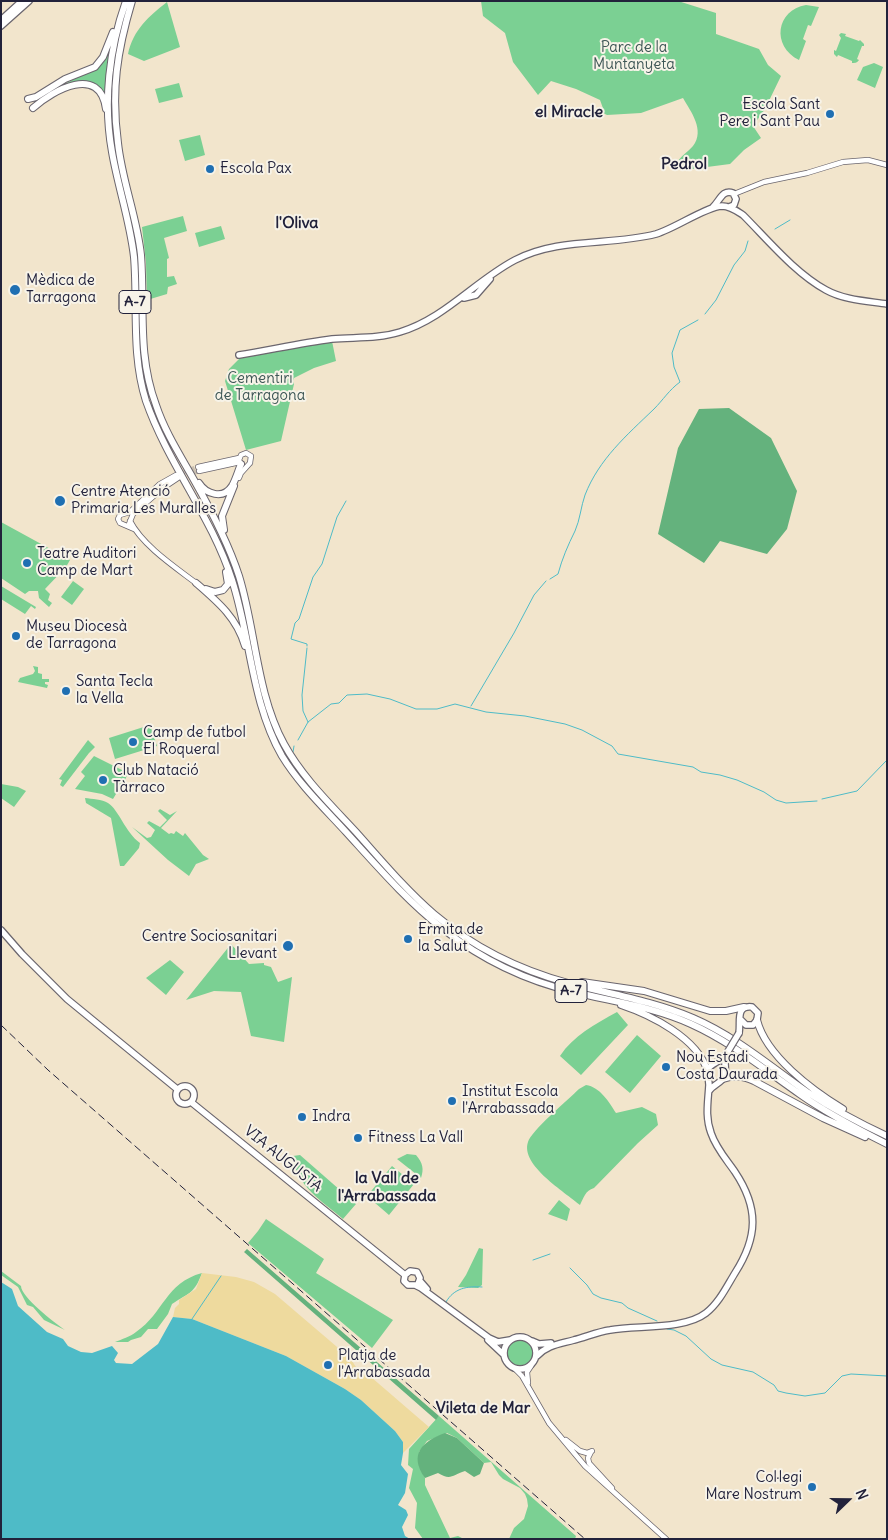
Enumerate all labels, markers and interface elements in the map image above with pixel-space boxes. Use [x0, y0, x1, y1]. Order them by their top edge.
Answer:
park label: Parc de la Muntanyeta [593, 39, 675, 74]
place label: Escola Sant Pere i Sant Pau [719, 96, 820, 131]
district label: el Miracle [535, 102, 603, 122]
marker: Escola Sant Pere i Sant Pau [824, 108, 836, 120]
district label: Pedrol [661, 154, 707, 174]
place label: Escola Pax [220, 160, 292, 178]
marker: Escola Pax [204, 163, 216, 175]
district label: l'Oliva [276, 213, 318, 233]
place label: Mèdica de Tarragona [26, 272, 96, 307]
marker: Mèdica de Tarragona [8, 283, 22, 297]
road number: A-7 [119, 290, 151, 314]
park label: Cementiri de Tarragona [215, 370, 305, 405]
place label: Centre Atenció Primaria Les Muralles [71, 483, 216, 518]
marker: Centre Atenció Primaria Les Muralles [53, 494, 67, 508]
place label: Teatre Auditori Camp de Mart [37, 545, 136, 580]
marker: Teatre Auditori Camp de Mart [21, 557, 33, 569]
place label: Museu Diocesà de Tarragona [26, 618, 127, 653]
marker: Museu Diocesà de Tarragona [10, 630, 22, 642]
place label: Santa Tecla la Vella [76, 673, 153, 708]
marker: Santa Tecla la Vella [60, 685, 72, 697]
place label: Camp de futbol El Roqueral [143, 724, 246, 759]
marker: Camp de futbol El Roqueral [127, 736, 139, 748]
place label: Club Natació Tàrraco [113, 762, 199, 797]
marker: Club Natació Tàrraco [97, 774, 109, 786]
place label: Ermita de la Salut [418, 921, 483, 956]
place label: Centre Sociosanitari Llevant [142, 928, 277, 963]
marker: Ermita de la Salut [402, 933, 414, 945]
marker: Centre Sociosanitari Llevant [281, 939, 295, 953]
road number: A-7 [555, 979, 587, 1002]
place label: Nou Estadi Costa Daurada [676, 1049, 778, 1084]
marker: Nou Estadi Costa Daurada [660, 1061, 672, 1073]
place label: Institut Escola l'Arrabassada [462, 1083, 558, 1118]
marker: Institut Escola l'Arrabassada [446, 1095, 458, 1107]
place label: Indra [312, 1108, 350, 1126]
marker: Indra [296, 1111, 308, 1123]
street label: VIA AUGUSTA [240, 1122, 326, 1196]
place label: Fitness La Vall [368, 1129, 463, 1147]
marker: Fitness La Vall [352, 1132, 364, 1144]
district label: la Vall de l'Arrabassada [338, 1168, 436, 1206]
place label: Platja de l'Arrabassada [338, 1347, 430, 1382]
marker: Platja de l'Arrabassada [322, 1359, 334, 1371]
district label: Vileta de Mar [436, 1398, 530, 1418]
place label: Col·legi Mare Nostrum [705, 1469, 802, 1504]
north arrow [823, 1475, 873, 1525]
marker: Col·legi Mare Nostrum [806, 1481, 818, 1493]
text: N [852, 1487, 872, 1502]

